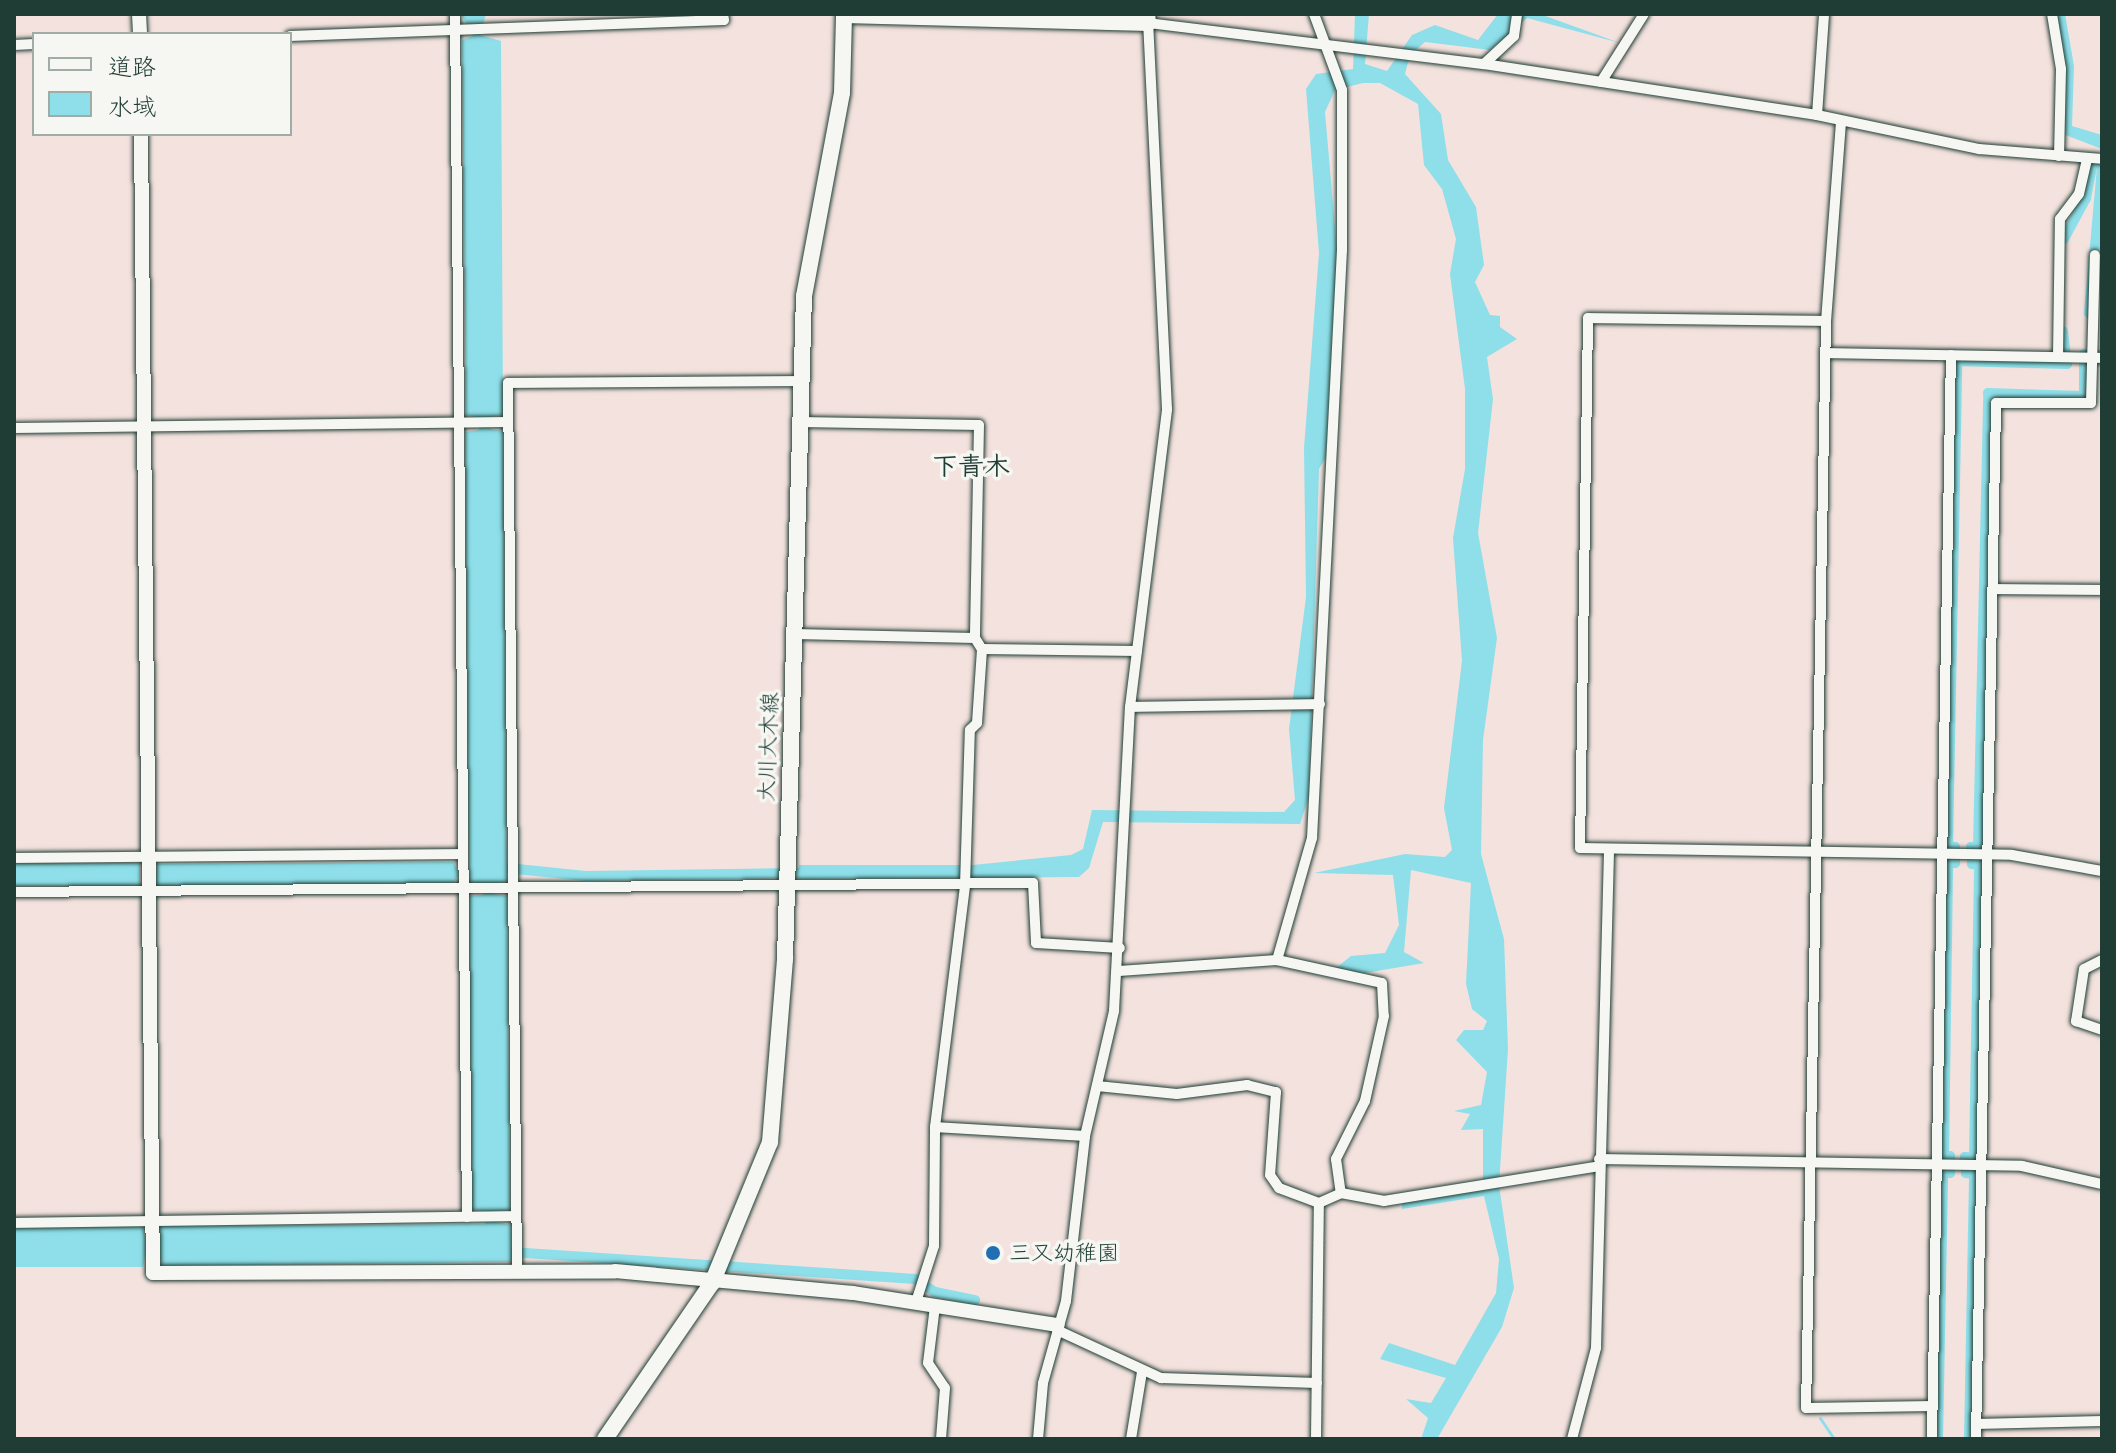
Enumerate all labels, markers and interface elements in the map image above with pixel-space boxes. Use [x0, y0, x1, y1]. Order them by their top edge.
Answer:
legend [32, 32, 292, 136]
text: 道路 [108, 51, 156, 81]
text: 水域 [108, 91, 156, 121]
district label: 下青木 [932, 450, 1010, 482]
street label: 大川大木線 [753, 692, 783, 802]
place label: 三又幼稚園 [1009, 1240, 1119, 1266]
marker: 三又幼稚園 [984, 1244, 1002, 1262]

